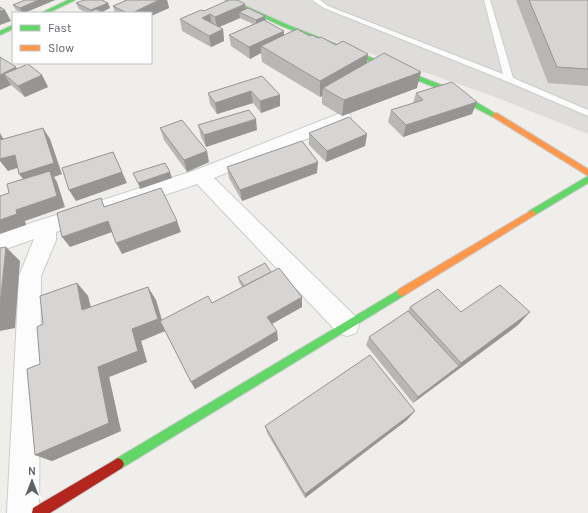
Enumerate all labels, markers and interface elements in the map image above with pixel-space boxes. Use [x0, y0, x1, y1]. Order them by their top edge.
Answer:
legend [12, 12, 152, 64]
text: Fast [48, 21, 72, 35]
text: Slow [48, 41, 74, 55]
north arrow [12, 461, 52, 501]
text: N [28, 465, 36, 478]

